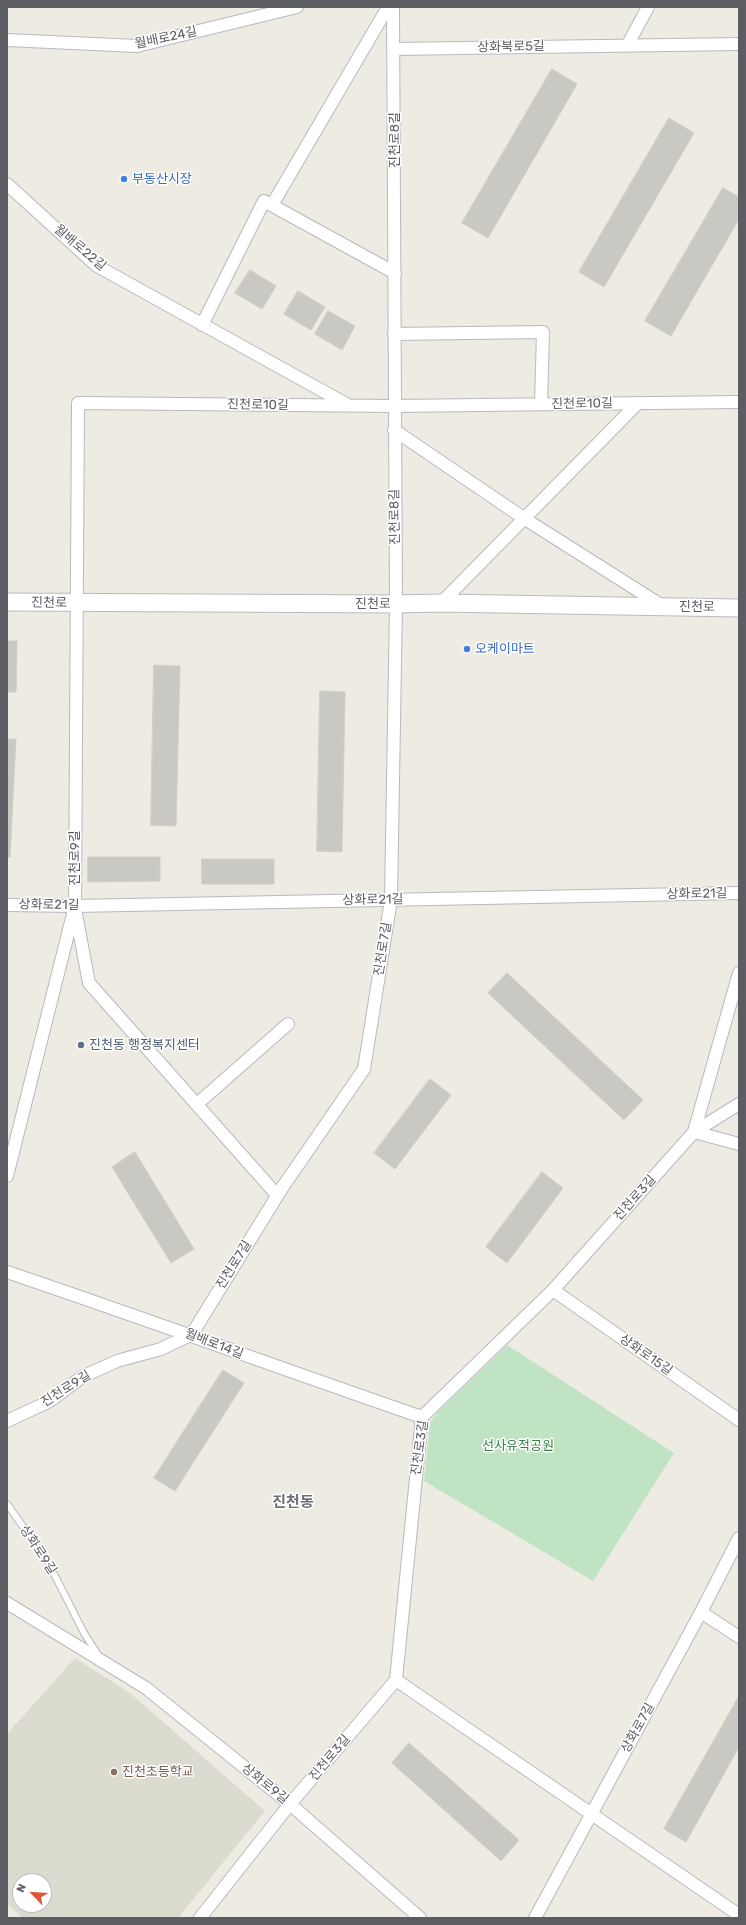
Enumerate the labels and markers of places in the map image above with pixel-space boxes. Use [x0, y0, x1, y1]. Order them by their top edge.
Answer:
place label: 부동산시장 [132, 171, 192, 187]
marker: 부동산시장 [119, 174, 129, 184]
place label: 오케이마트 [475, 641, 535, 657]
marker: 오케이마트 [462, 644, 472, 654]
place label: 진천동 행정복지센터 [89, 1037, 200, 1053]
marker: 진천동 행정복지센터 [76, 1040, 86, 1050]
place label: 진천초등학교 [122, 1764, 194, 1780]
marker: 진천초등학교 [109, 1767, 119, 1777]

